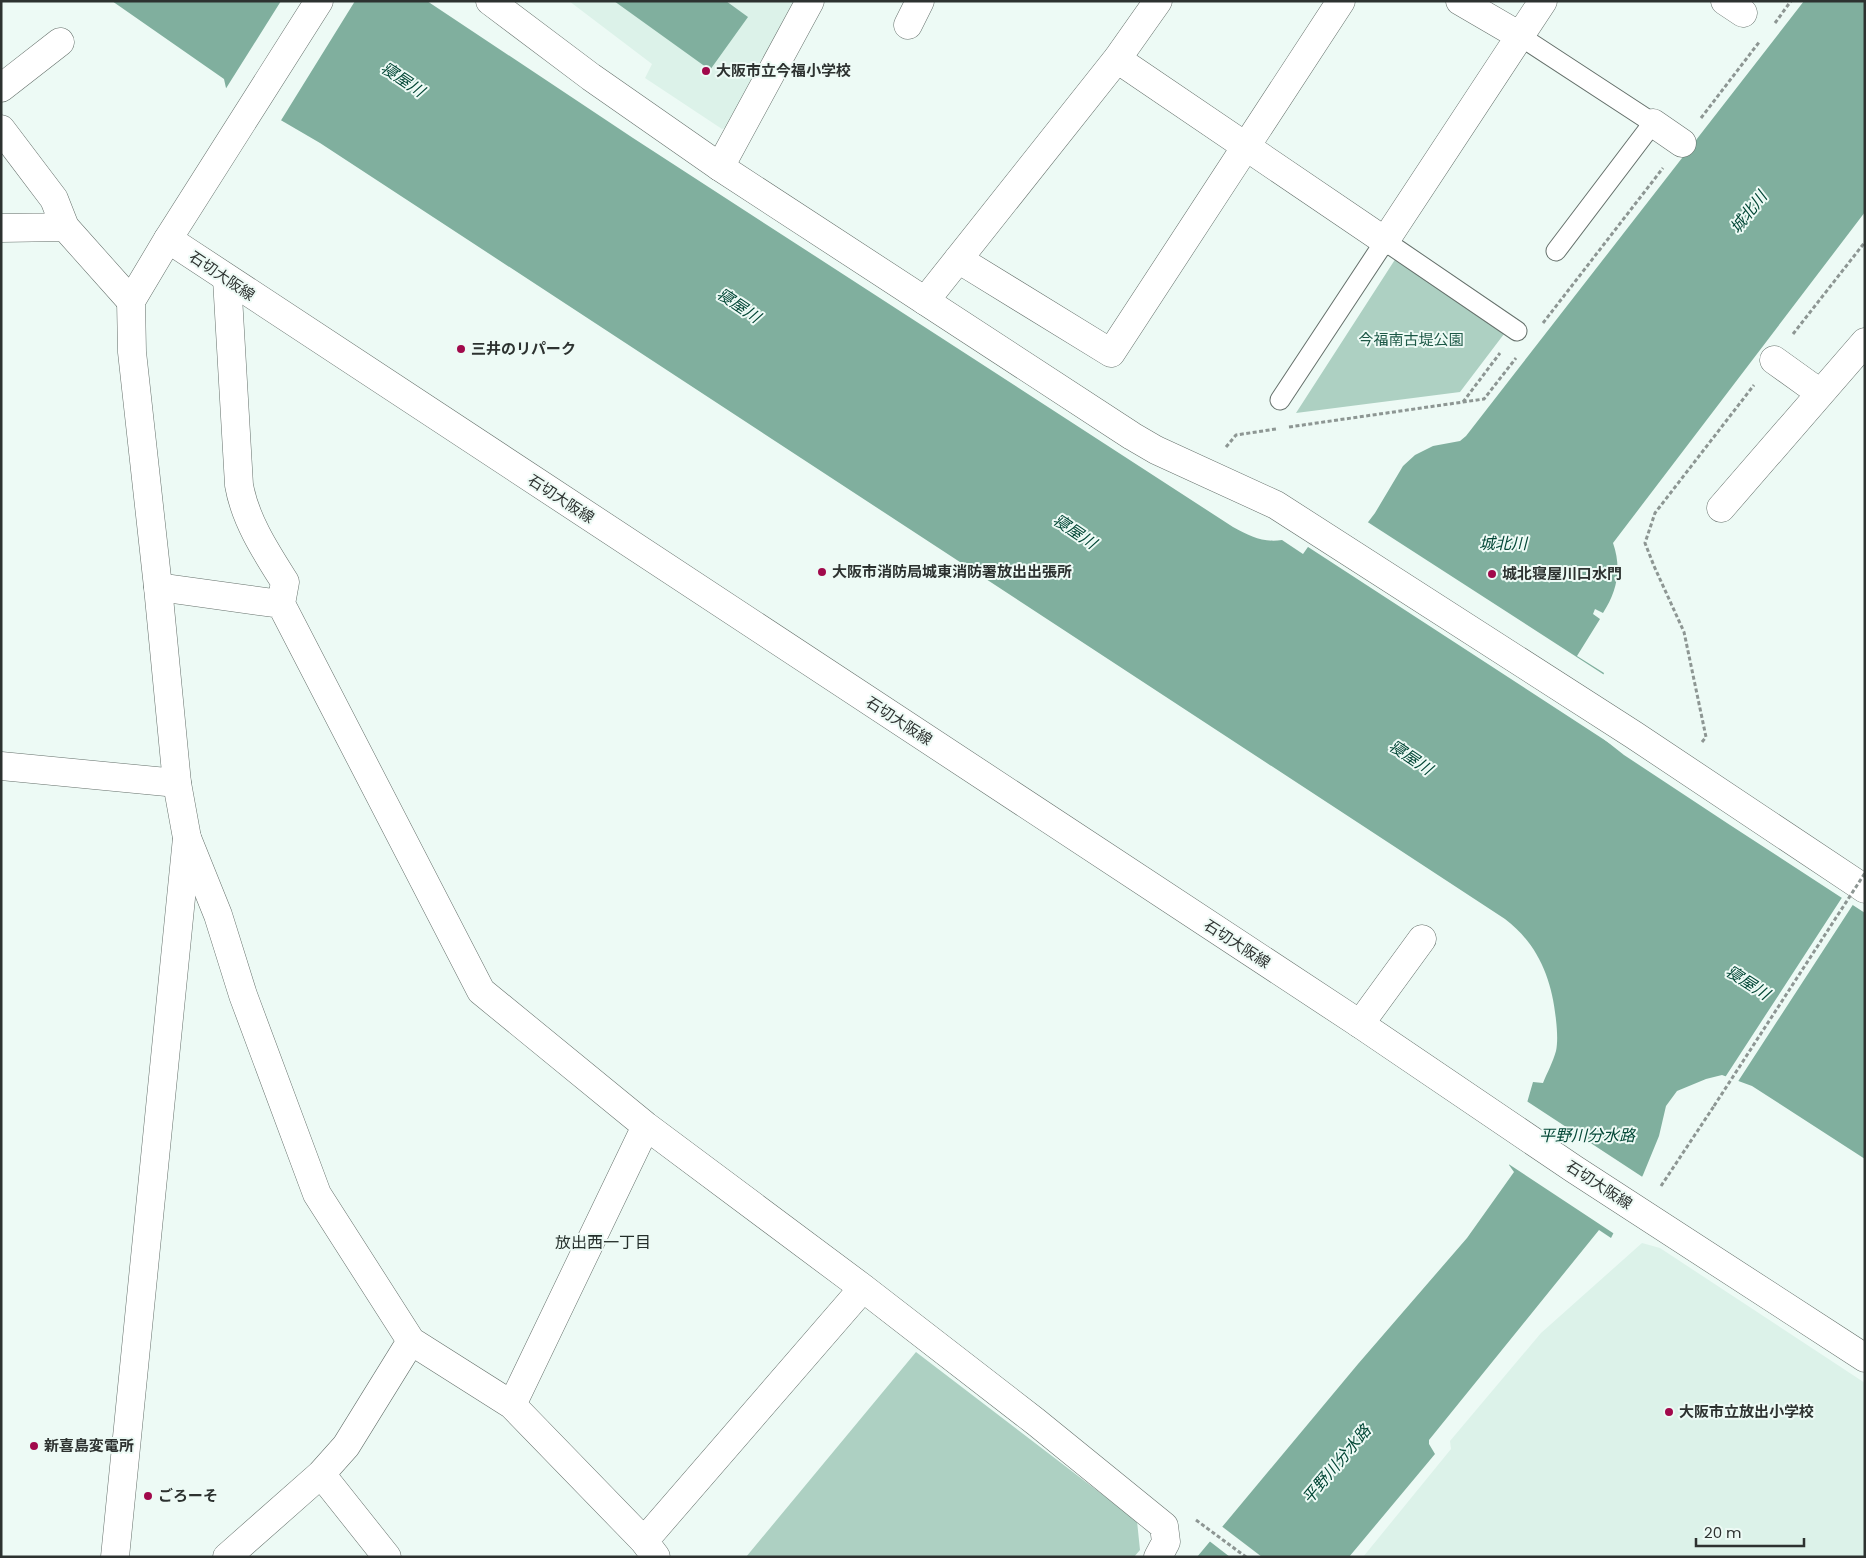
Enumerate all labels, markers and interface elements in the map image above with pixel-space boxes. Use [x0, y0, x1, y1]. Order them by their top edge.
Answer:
water label: 寝屋川 [376, 56, 431, 103]
place label: 大阪市立今福小学校 [716, 60, 851, 81]
marker: 大阪市立今福小学校 [700, 65, 712, 77]
water label: 城北川 [1725, 185, 1773, 238]
street label: 石切大阪線 [185, 246, 259, 305]
water label: 寝屋川 [712, 282, 767, 329]
park label: 今福南古堤公園 [1358, 329, 1464, 350]
place label: 三井のリパーク [471, 338, 576, 359]
marker: 三井のリパーク [455, 343, 467, 355]
street label: 石切大阪線 [524, 469, 598, 528]
water label: 寝屋川 [1048, 508, 1103, 555]
water label: 城北川 [1479, 532, 1529, 555]
place label: 大阪市消防局城東消防署放出出張所 [832, 561, 1072, 582]
place label: 城北寝屋川口水門 [1502, 563, 1622, 584]
marker: 大阪市消防局城東消防署放出出張所 [816, 566, 828, 578]
marker: 城北寝屋川口水門 [1486, 568, 1498, 580]
street label: 石切大阪線 [862, 691, 936, 750]
water label: 寝屋川 [1384, 734, 1439, 781]
street label: 石切大阪線 [1200, 914, 1274, 973]
water label: 寝屋川 [1721, 960, 1776, 1006]
water label: 平野川分水路 [1539, 1124, 1637, 1147]
street label: 石切大阪線 [1562, 1155, 1636, 1214]
district label: 放出西一丁目 [555, 1231, 651, 1254]
place label: 大阪市立放出小学校 [1679, 1401, 1814, 1422]
marker: 大阪市立放出小学校 [1663, 1406, 1675, 1418]
water label: 平野川分水路 [1297, 1419, 1377, 1508]
place label: 新喜島変電所 [44, 1435, 134, 1456]
marker: 新喜島変電所 [28, 1440, 40, 1452]
place label: ごろーそ [158, 1485, 218, 1506]
marker: ごろーそ [142, 1490, 154, 1502]
scale bar [1696, 1516, 1804, 1548]
text: 20 m [1704, 1522, 1742, 1543]

